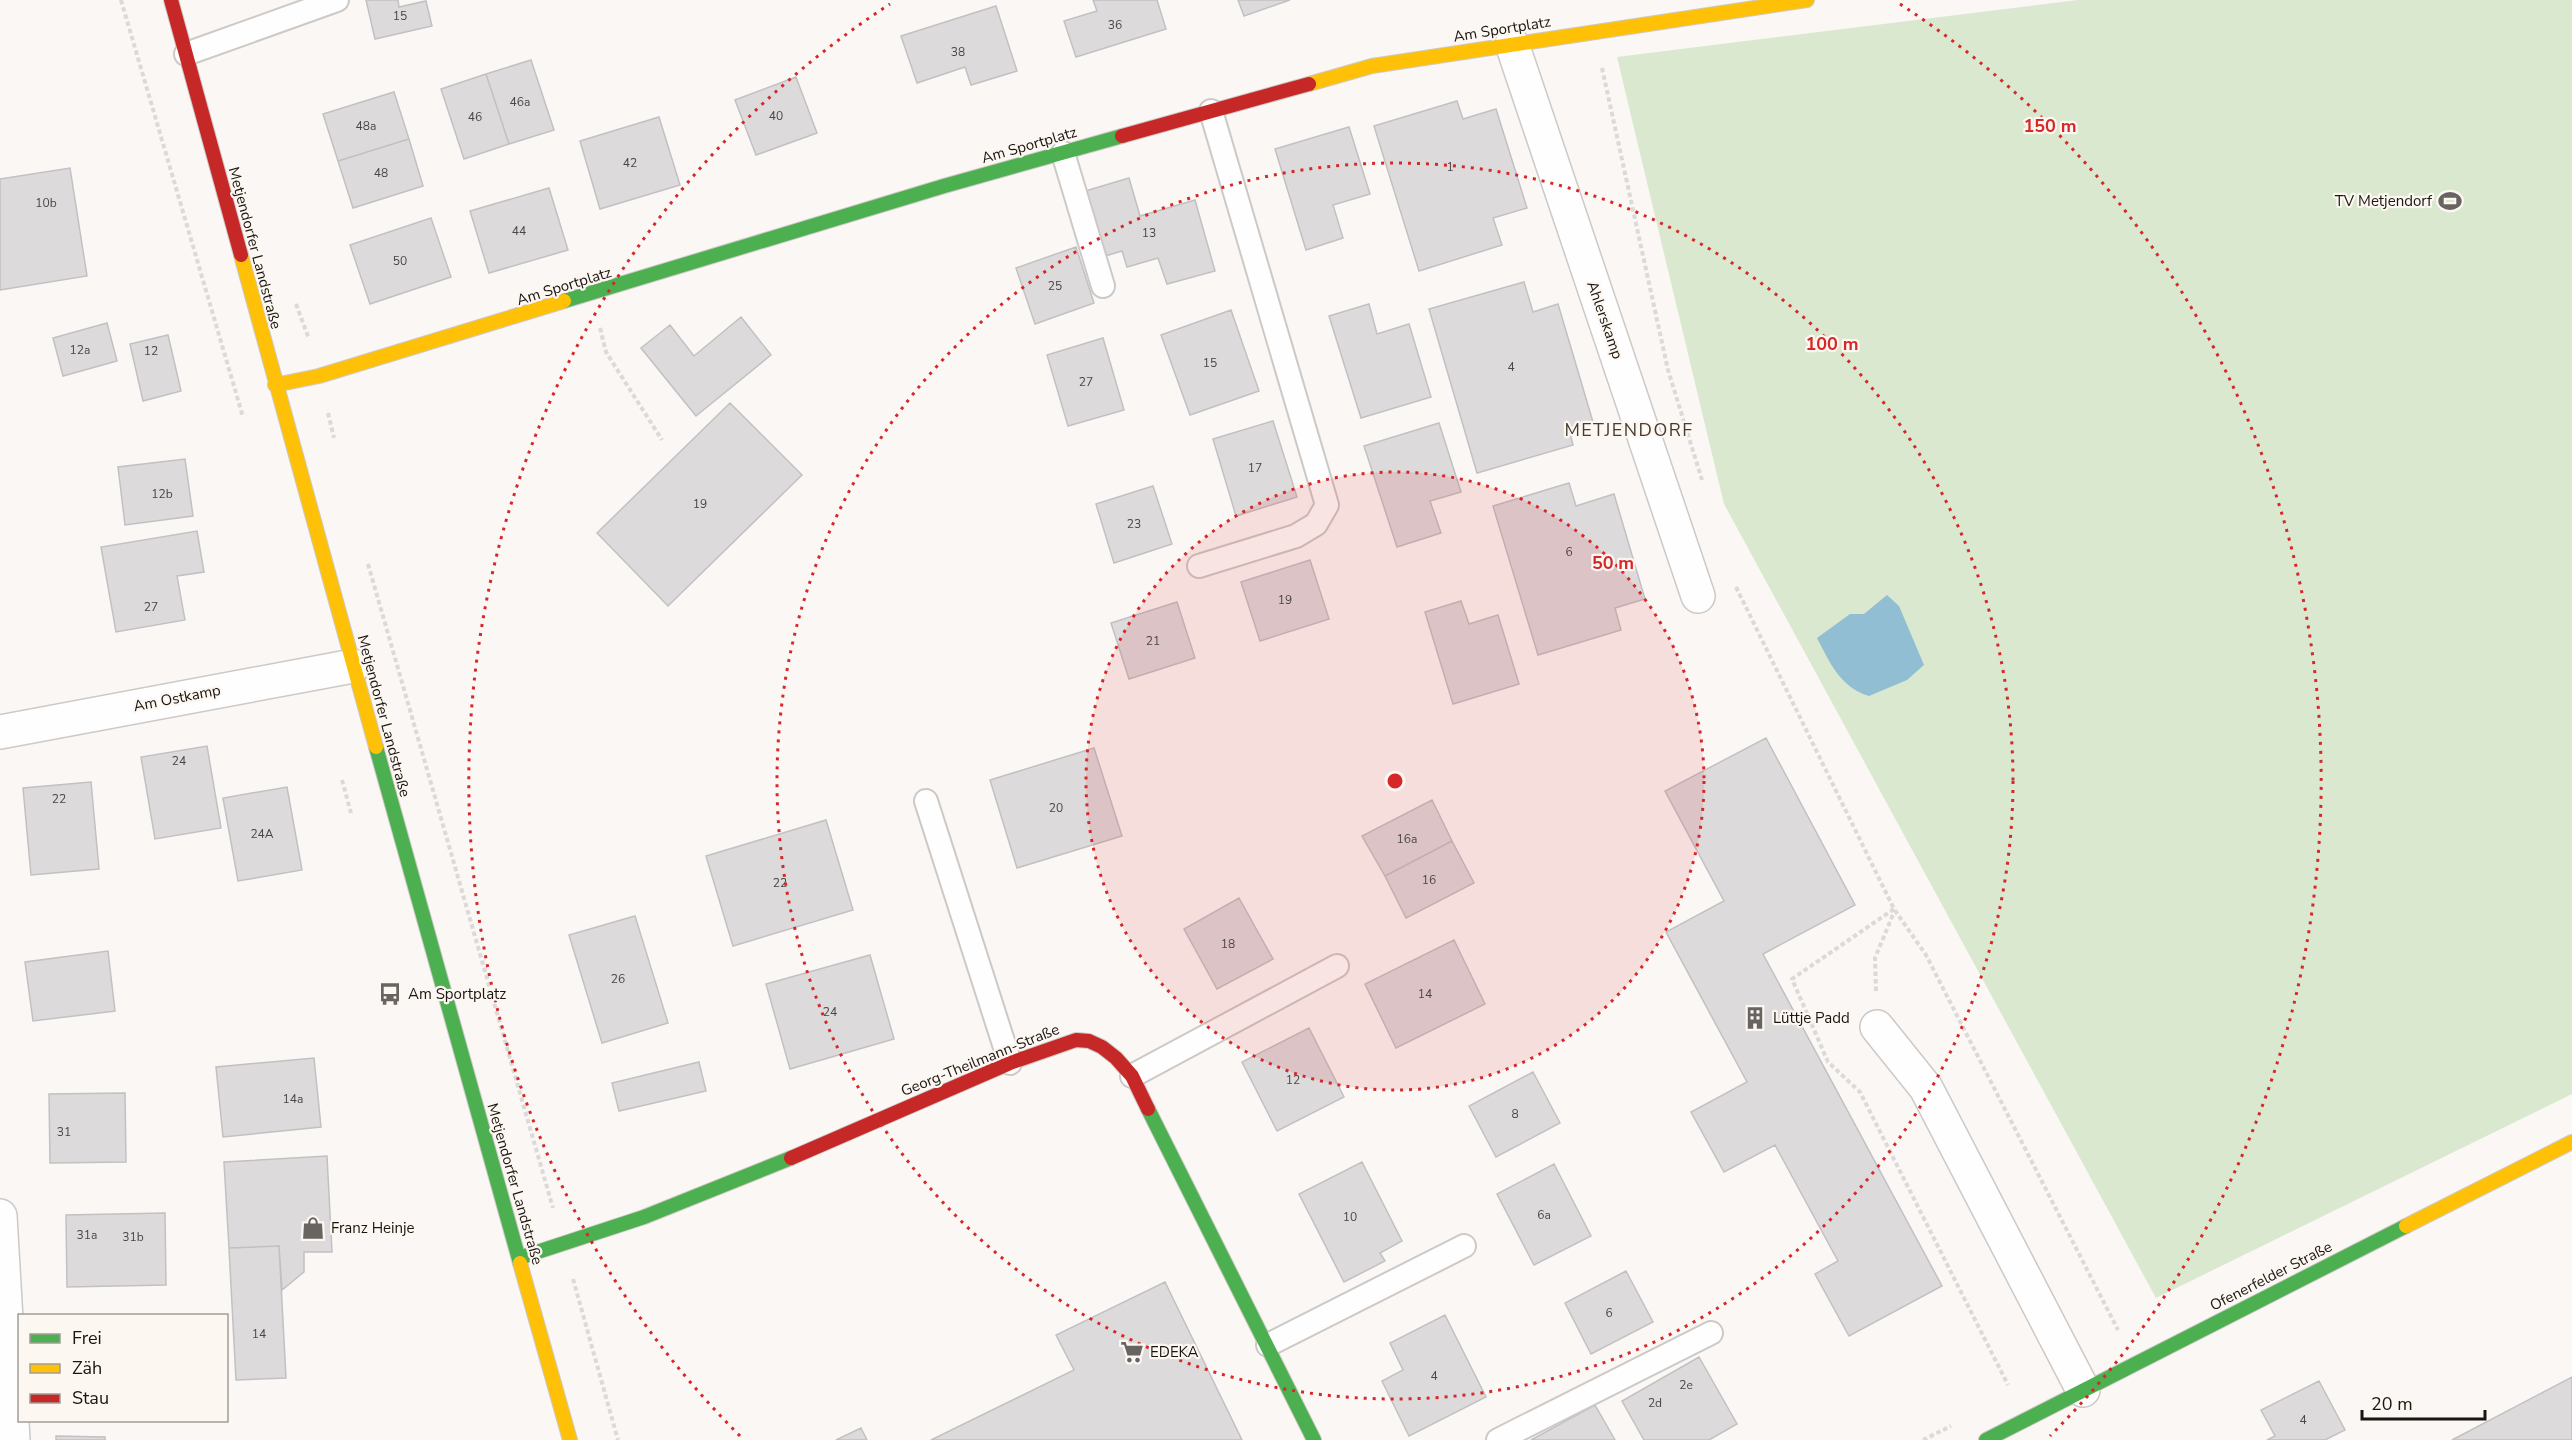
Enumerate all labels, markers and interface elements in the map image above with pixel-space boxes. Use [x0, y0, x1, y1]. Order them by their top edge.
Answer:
house number: 15 [393, 8, 407, 24]
street label: Am Sportplatz [1452, 11, 1552, 47]
house number: 36 [1108, 17, 1122, 33]
house number: 38 [951, 44, 965, 60]
house number: 46a [510, 94, 530, 110]
house number: 40 [769, 108, 783, 124]
house number: 46 [468, 109, 482, 125]
text: 150 m [2023, 114, 2077, 138]
house number: 48a [356, 118, 376, 134]
street label: Am Sportplatz [979, 122, 1079, 168]
house number: 42 [623, 155, 637, 171]
house number: 1 [1446, 159, 1454, 175]
street label: Metjendorfer Landstraße [224, 165, 286, 331]
house number: 48 [374, 165, 388, 181]
sports icon: TV Metjendorf [2437, 188, 2463, 214]
place label: TV Metjendorf [2335, 191, 2433, 211]
house number: 10b [35, 195, 57, 211]
house number: 44 [512, 223, 526, 239]
house number: 13 [1142, 225, 1156, 241]
house number: 50 [393, 253, 407, 269]
street label: Am Sportplatz [514, 262, 614, 310]
house number: 25 [1048, 278, 1062, 294]
street label: Ahlerskamp [1582, 278, 1628, 362]
text: 100 m [1805, 332, 1859, 356]
house number: 12a [70, 342, 90, 358]
house number: 12 [144, 343, 158, 359]
house number: 15 [1203, 355, 1217, 371]
house number: 4 [1507, 359, 1515, 375]
house number: 27 [1079, 374, 1093, 390]
district label: METJENDORF [1564, 418, 1694, 442]
house number: 17 [1248, 460, 1262, 476]
house number: 12b [151, 486, 173, 502]
house number: 19 [693, 496, 707, 512]
house number: 23 [1127, 516, 1141, 532]
house number: 6 [1565, 544, 1573, 560]
text: 50 m [1592, 551, 1634, 575]
house number: 19 [1278, 592, 1292, 608]
house number: 27 [144, 599, 158, 615]
street label: Metjendorfer Landstraße [353, 633, 415, 799]
house number: 21 [1146, 633, 1160, 649]
street label: Am Ostkamp [132, 680, 223, 716]
house number: 24 [172, 753, 186, 769]
centre of rings [1385, 771, 1405, 791]
house number: 22 [52, 791, 66, 807]
house number: 20 [1049, 800, 1063, 816]
house number: 24A [250, 826, 274, 842]
house number: 16a [1397, 831, 1417, 847]
house number: 16 [1422, 872, 1436, 888]
house number: 22 [773, 875, 787, 891]
house number: 18 [1221, 936, 1235, 952]
house number: 26 [611, 971, 625, 987]
bus stop icon: Am Sportplatz [377, 981, 403, 1007]
place label: Am Sportplatz [408, 984, 506, 1004]
house number: 14 [1418, 986, 1432, 1002]
house number: 24 [823, 1004, 837, 1020]
building icon: Lüttje Padd [1742, 1005, 1768, 1031]
place label: Lüttje Padd [1773, 1008, 1850, 1028]
street label: Georg-Theilmann-Straße [898, 1019, 1062, 1101]
house number: 12 [1286, 1072, 1300, 1088]
house number: 14a [283, 1091, 303, 1107]
street label: Metjendorfer Landstraße [482, 1101, 548, 1267]
house number: 8 [1511, 1106, 1519, 1122]
house number: 31 [57, 1124, 71, 1140]
house number: 6a [1537, 1207, 1551, 1223]
house number: 10 [1343, 1209, 1357, 1225]
shop icon: Franz Heinje [300, 1215, 326, 1241]
place label: Franz Heinje [331, 1218, 415, 1238]
house number: 31a [77, 1227, 97, 1243]
house number: 31b [122, 1229, 144, 1245]
street label: Ofenerfelder Straße [2207, 1237, 2335, 1315]
house number: 6 [1605, 1305, 1613, 1321]
legend [18, 1314, 228, 1422]
text: Frei [72, 1326, 102, 1350]
house number: 14 [252, 1326, 266, 1342]
supermarket icon: EDEKA [1119, 1339, 1145, 1365]
place label: EDEKA [1150, 1342, 1199, 1362]
text: Zäh [72, 1356, 102, 1380]
house number: 4 [1430, 1368, 1438, 1384]
house number: 2e [1679, 1377, 1693, 1393]
scale bar [2362, 1383, 2485, 1421]
text: Stau [72, 1386, 109, 1410]
text: 20 m [2371, 1392, 2413, 1416]
house number: 2d [1648, 1395, 1662, 1411]
house number: 4 [2299, 1412, 2307, 1428]

